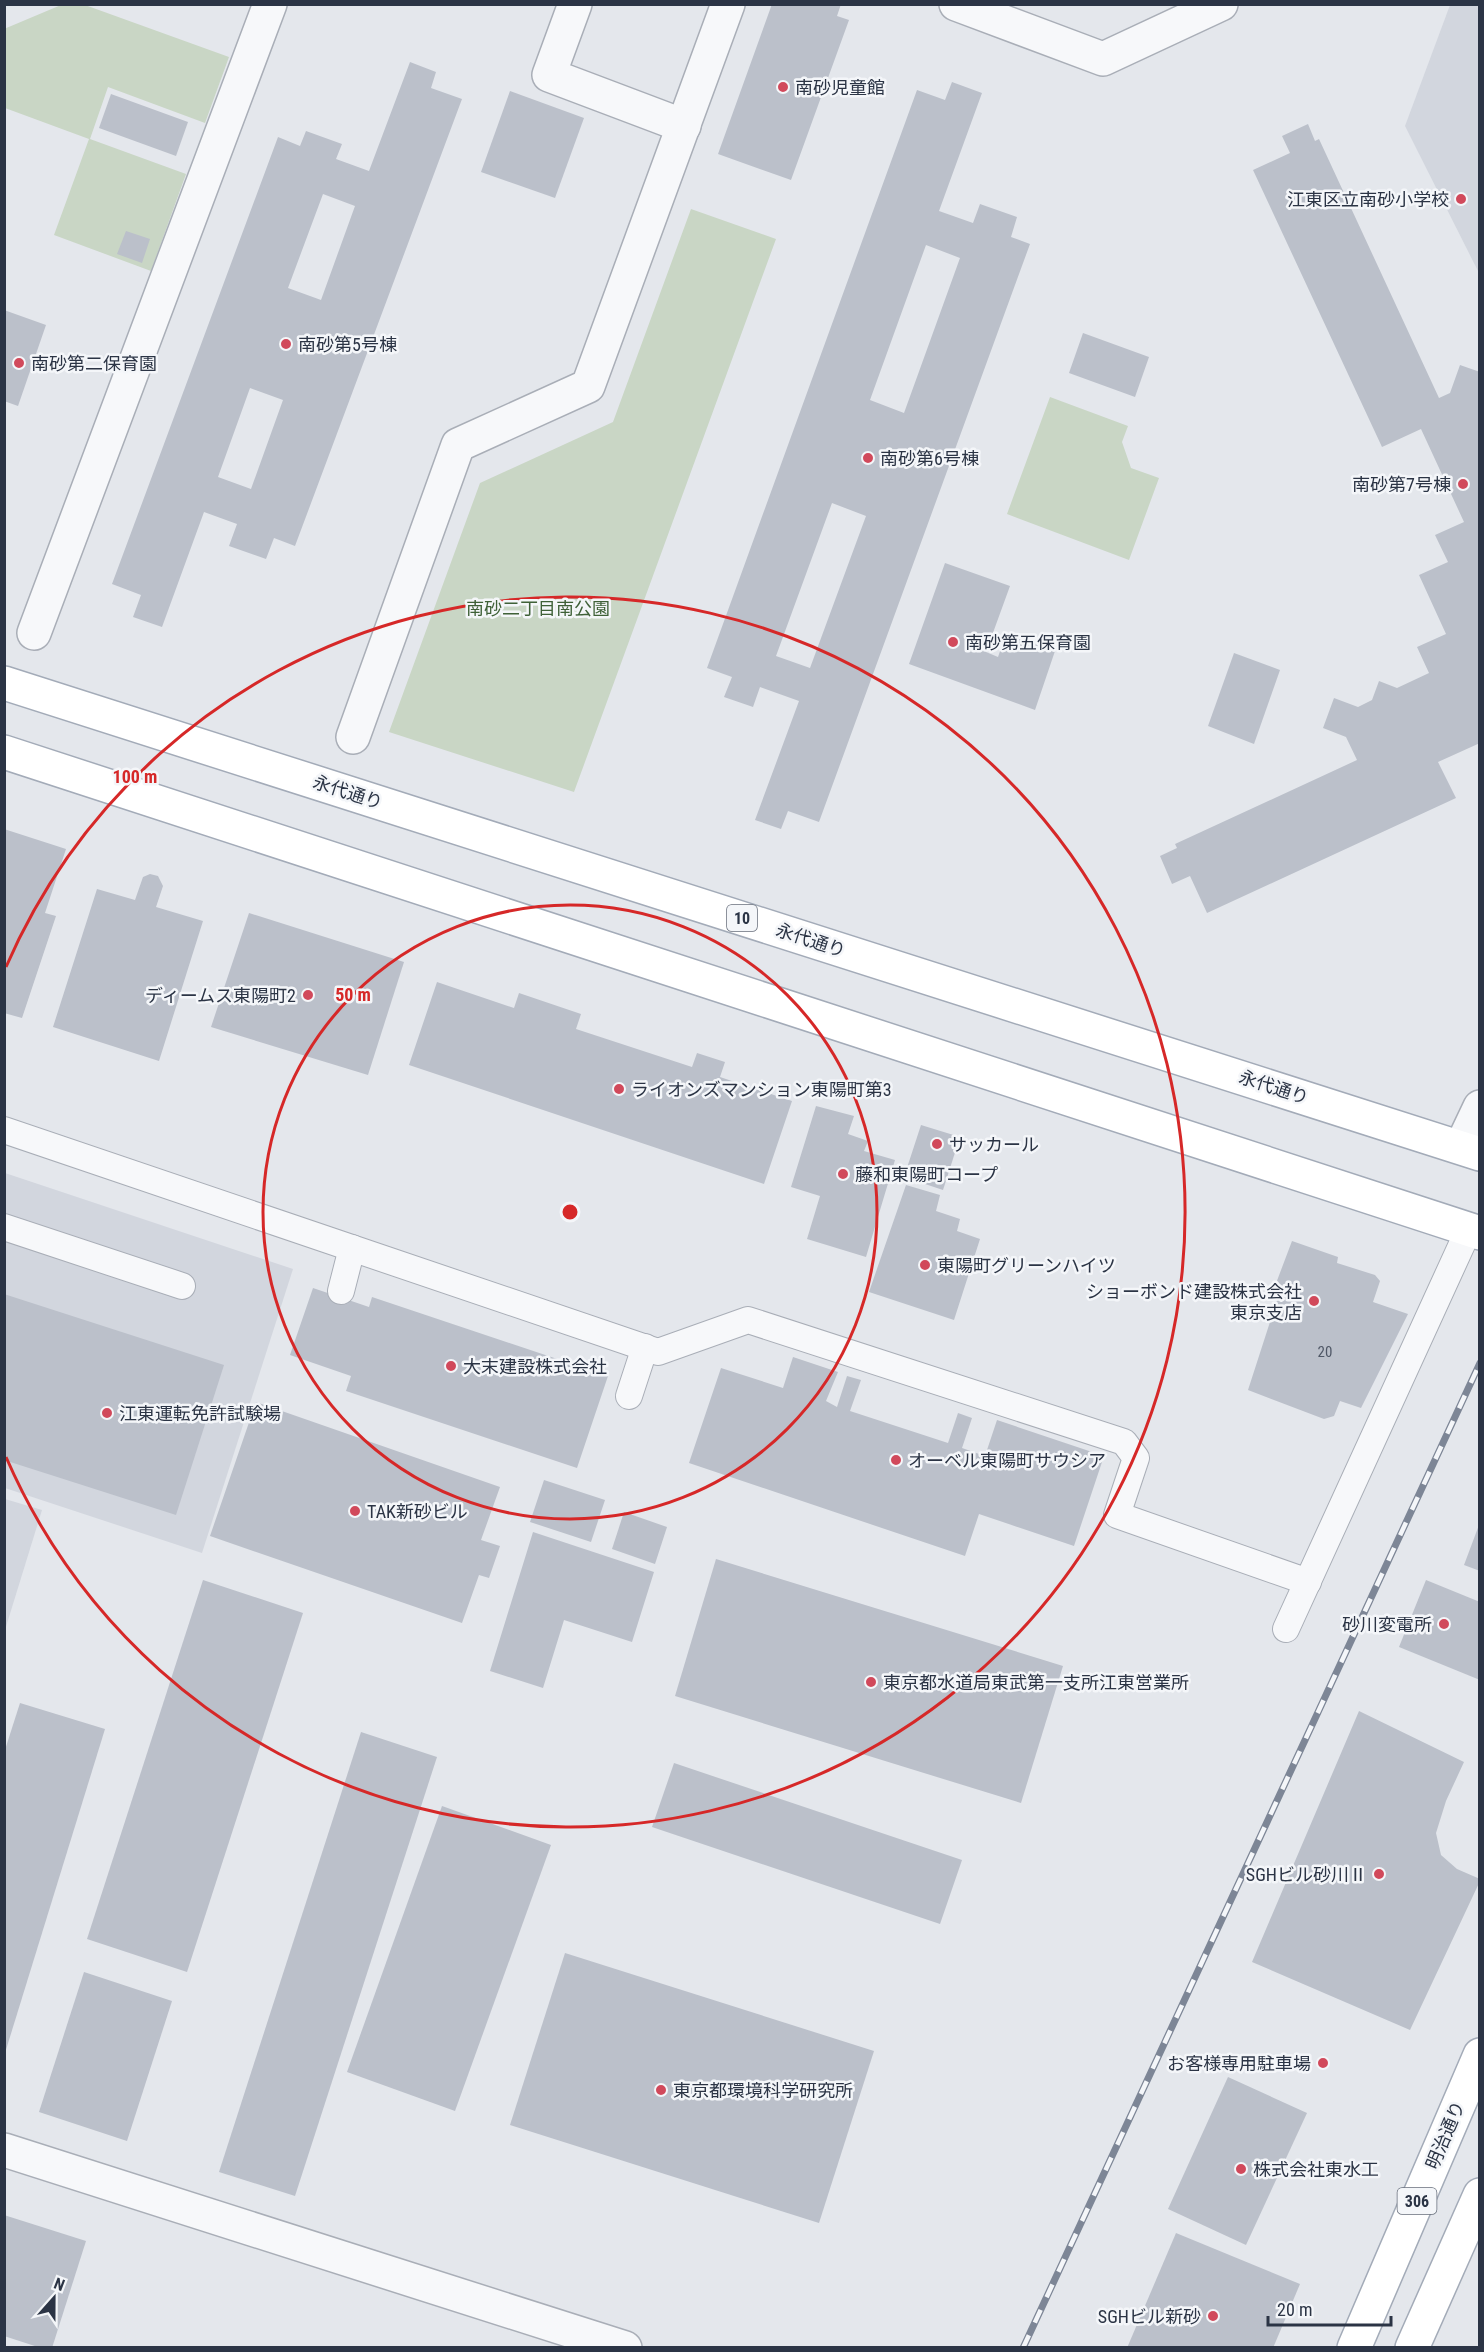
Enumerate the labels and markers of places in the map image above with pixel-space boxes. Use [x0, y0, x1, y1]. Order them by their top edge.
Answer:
place label: 南砂児童館 [795, 77, 885, 98]
marker: 南砂児童館 [776, 80, 790, 94]
place label: 江東区立南砂小学校 [1287, 189, 1449, 210]
marker: 江東区立南砂小学校 [1454, 192, 1468, 206]
place label: 南砂第5号棟 [298, 334, 397, 355]
marker: 南砂第5号棟 [279, 337, 293, 351]
place label: 南砂第二保育園 [31, 353, 157, 374]
marker: 南砂第二保育園 [12, 356, 26, 370]
place label: 南砂第6号棟 [880, 448, 979, 469]
marker: 南砂第6号棟 [861, 451, 875, 465]
place label: 南砂第7号棟 [1352, 474, 1451, 495]
marker: 南砂第7号棟 [1456, 477, 1470, 491]
place label: 南砂第五保育園 [965, 632, 1091, 653]
marker: 南砂第五保育園 [946, 635, 960, 649]
place label: ディームス東陽町2 [145, 985, 296, 1006]
marker: ディームス東陽町2 [301, 988, 315, 1002]
place label: ライオンズマンション東陽町第3 [631, 1079, 892, 1100]
marker: ライオンズマンション東陽町第3 [612, 1082, 626, 1096]
place label: サッカール [949, 1134, 1039, 1155]
marker: サッカール [930, 1137, 944, 1151]
place label: 藤和東陽町コープ [855, 1164, 998, 1185]
marker: 藤和東陽町コープ [836, 1167, 850, 1181]
centre of rings [560, 1202, 580, 1222]
place label: 東陽町グリーンハイツ [937, 1255, 1116, 1276]
marker: 東陽町グリーンハイツ [918, 1258, 932, 1272]
place label: ショーボンド建設株式会社 東京支店 [1086, 1281, 1302, 1323]
marker: ショーボンド建設株式会社 東京支店 [1307, 1294, 1321, 1308]
place label: 大末建設株式会社 [463, 1356, 607, 1377]
marker: 大末建設株式会社 [444, 1359, 458, 1373]
place label: 江東運転免許試験場 [119, 1403, 281, 1424]
marker: 江東運転免許試験場 [100, 1406, 114, 1420]
place label: オーベル東陽町サウシア [908, 1450, 1106, 1471]
marker: オーベル東陽町サウシア [889, 1453, 903, 1467]
place label: TAK新砂ビル [367, 1501, 468, 1522]
marker: TAK新砂ビル [348, 1504, 362, 1518]
place label: 砂川変電所 [1342, 1614, 1432, 1635]
marker: 砂川変電所 [1437, 1617, 1451, 1631]
place label: 東京都水道局東武第一支所江東営業所 [883, 1672, 1189, 1693]
marker: 東京都水道局東武第一支所江東営業所 [864, 1675, 878, 1689]
place label: SGHビル砂川Ⅱ [1246, 1864, 1367, 1885]
marker: SGHビル砂川Ⅱ [1372, 1867, 1386, 1881]
place label: お客様専用駐車場 [1167, 2053, 1311, 2074]
marker: お客様専用駐車場 [1316, 2056, 1330, 2070]
place label: 東京都環境科学研究所 [673, 2080, 853, 2101]
marker: 東京都環境科学研究所 [654, 2083, 668, 2097]
place label: 株式会社東水工 [1253, 2159, 1379, 2180]
marker: 株式会社東水工 [1234, 2162, 1248, 2176]
place label: SGHビル新砂 [1098, 2306, 1201, 2327]
marker: SGHビル新砂 [1206, 2309, 1220, 2323]

